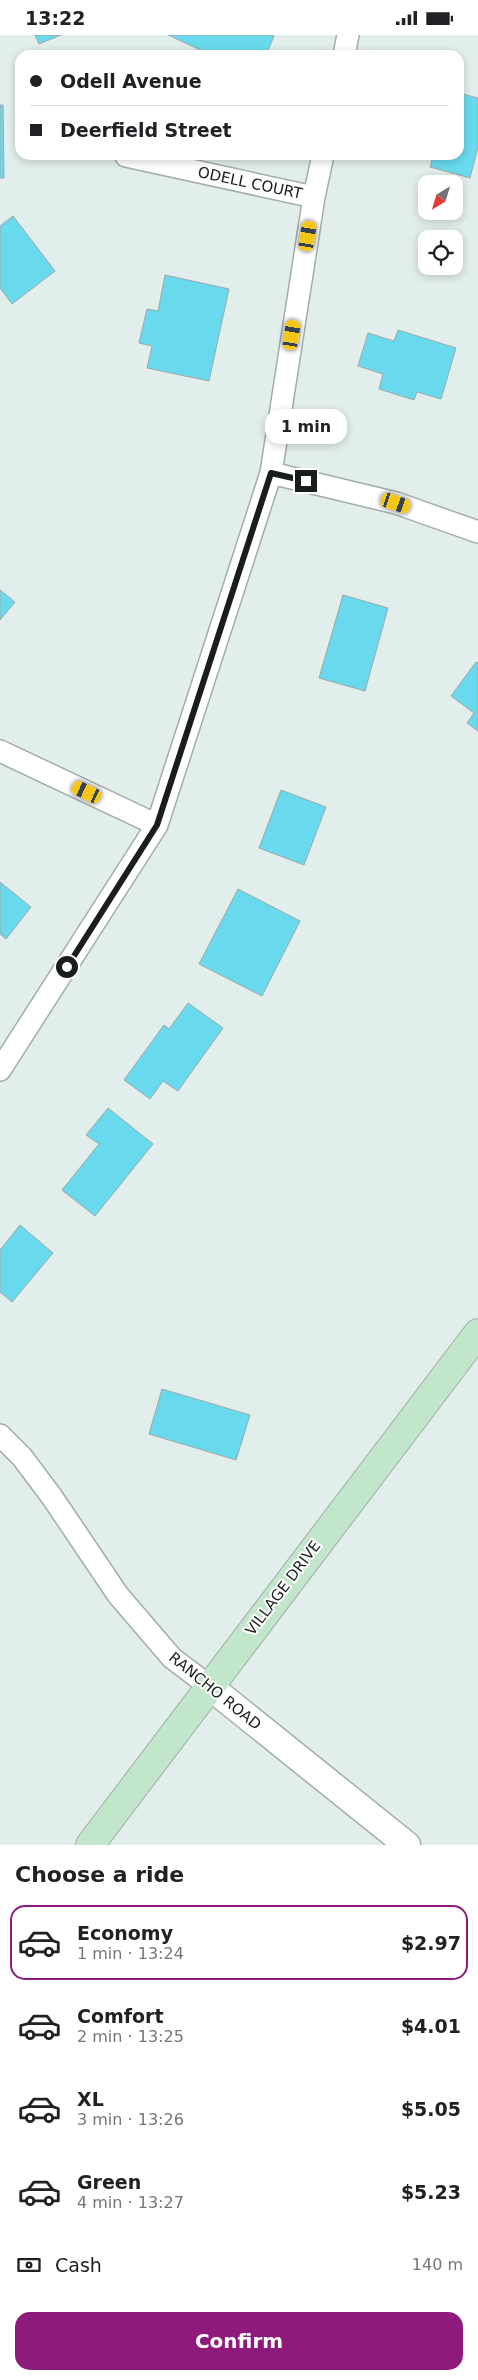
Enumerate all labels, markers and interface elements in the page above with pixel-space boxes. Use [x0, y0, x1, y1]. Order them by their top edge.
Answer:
text: 13:22 [25, 7, 85, 29]
text: Odell Avenue [60, 70, 202, 92]
text: Deerfield Street [60, 119, 232, 141]
street label: ODELL COURT [196, 163, 305, 203]
north arrow [418, 175, 462, 220]
map controls [418, 175, 463, 275]
car [298, 220, 317, 252]
button: locate [418, 230, 463, 275]
car [282, 319, 301, 351]
callout: 1 min [265, 409, 347, 443]
text: 1 min [281, 417, 331, 436]
route end [295, 470, 317, 492]
car [379, 491, 412, 515]
car [70, 779, 103, 805]
route start [56, 956, 78, 978]
street label: VILLAGE DRIVE [242, 1537, 324, 1639]
street label: RANCHO ROAD [165, 1648, 265, 1734]
text: Choose a ride [15, 1862, 184, 1887]
icon: car [17, 1920, 62, 1965]
text: Economy [77, 1922, 173, 1944]
text: $2.97 [401, 1932, 461, 1954]
text: 1 min · 13:24 [77, 1944, 184, 1963]
icon: car [17, 2003, 62, 2048]
text: Comfort [77, 2005, 164, 2027]
text: $4.01 [401, 2015, 461, 2037]
text: 2 min · 13:25 [77, 2027, 184, 2046]
icon: car [17, 2086, 62, 2131]
text: XL [77, 2088, 104, 2110]
text: $5.05 [401, 2098, 461, 2120]
text: 3 min · 13:26 [77, 2110, 184, 2129]
icon: car [17, 2169, 62, 2214]
text: Green [77, 2171, 141, 2193]
text: $5.23 [401, 2181, 461, 2203]
text: 4 min · 13:27 [77, 2193, 184, 2212]
icon: cash [15, 2251, 43, 2279]
text: Cash [55, 2254, 102, 2276]
text: 140 m [412, 2255, 463, 2274]
button: Confirm [15, 2312, 463, 2370]

